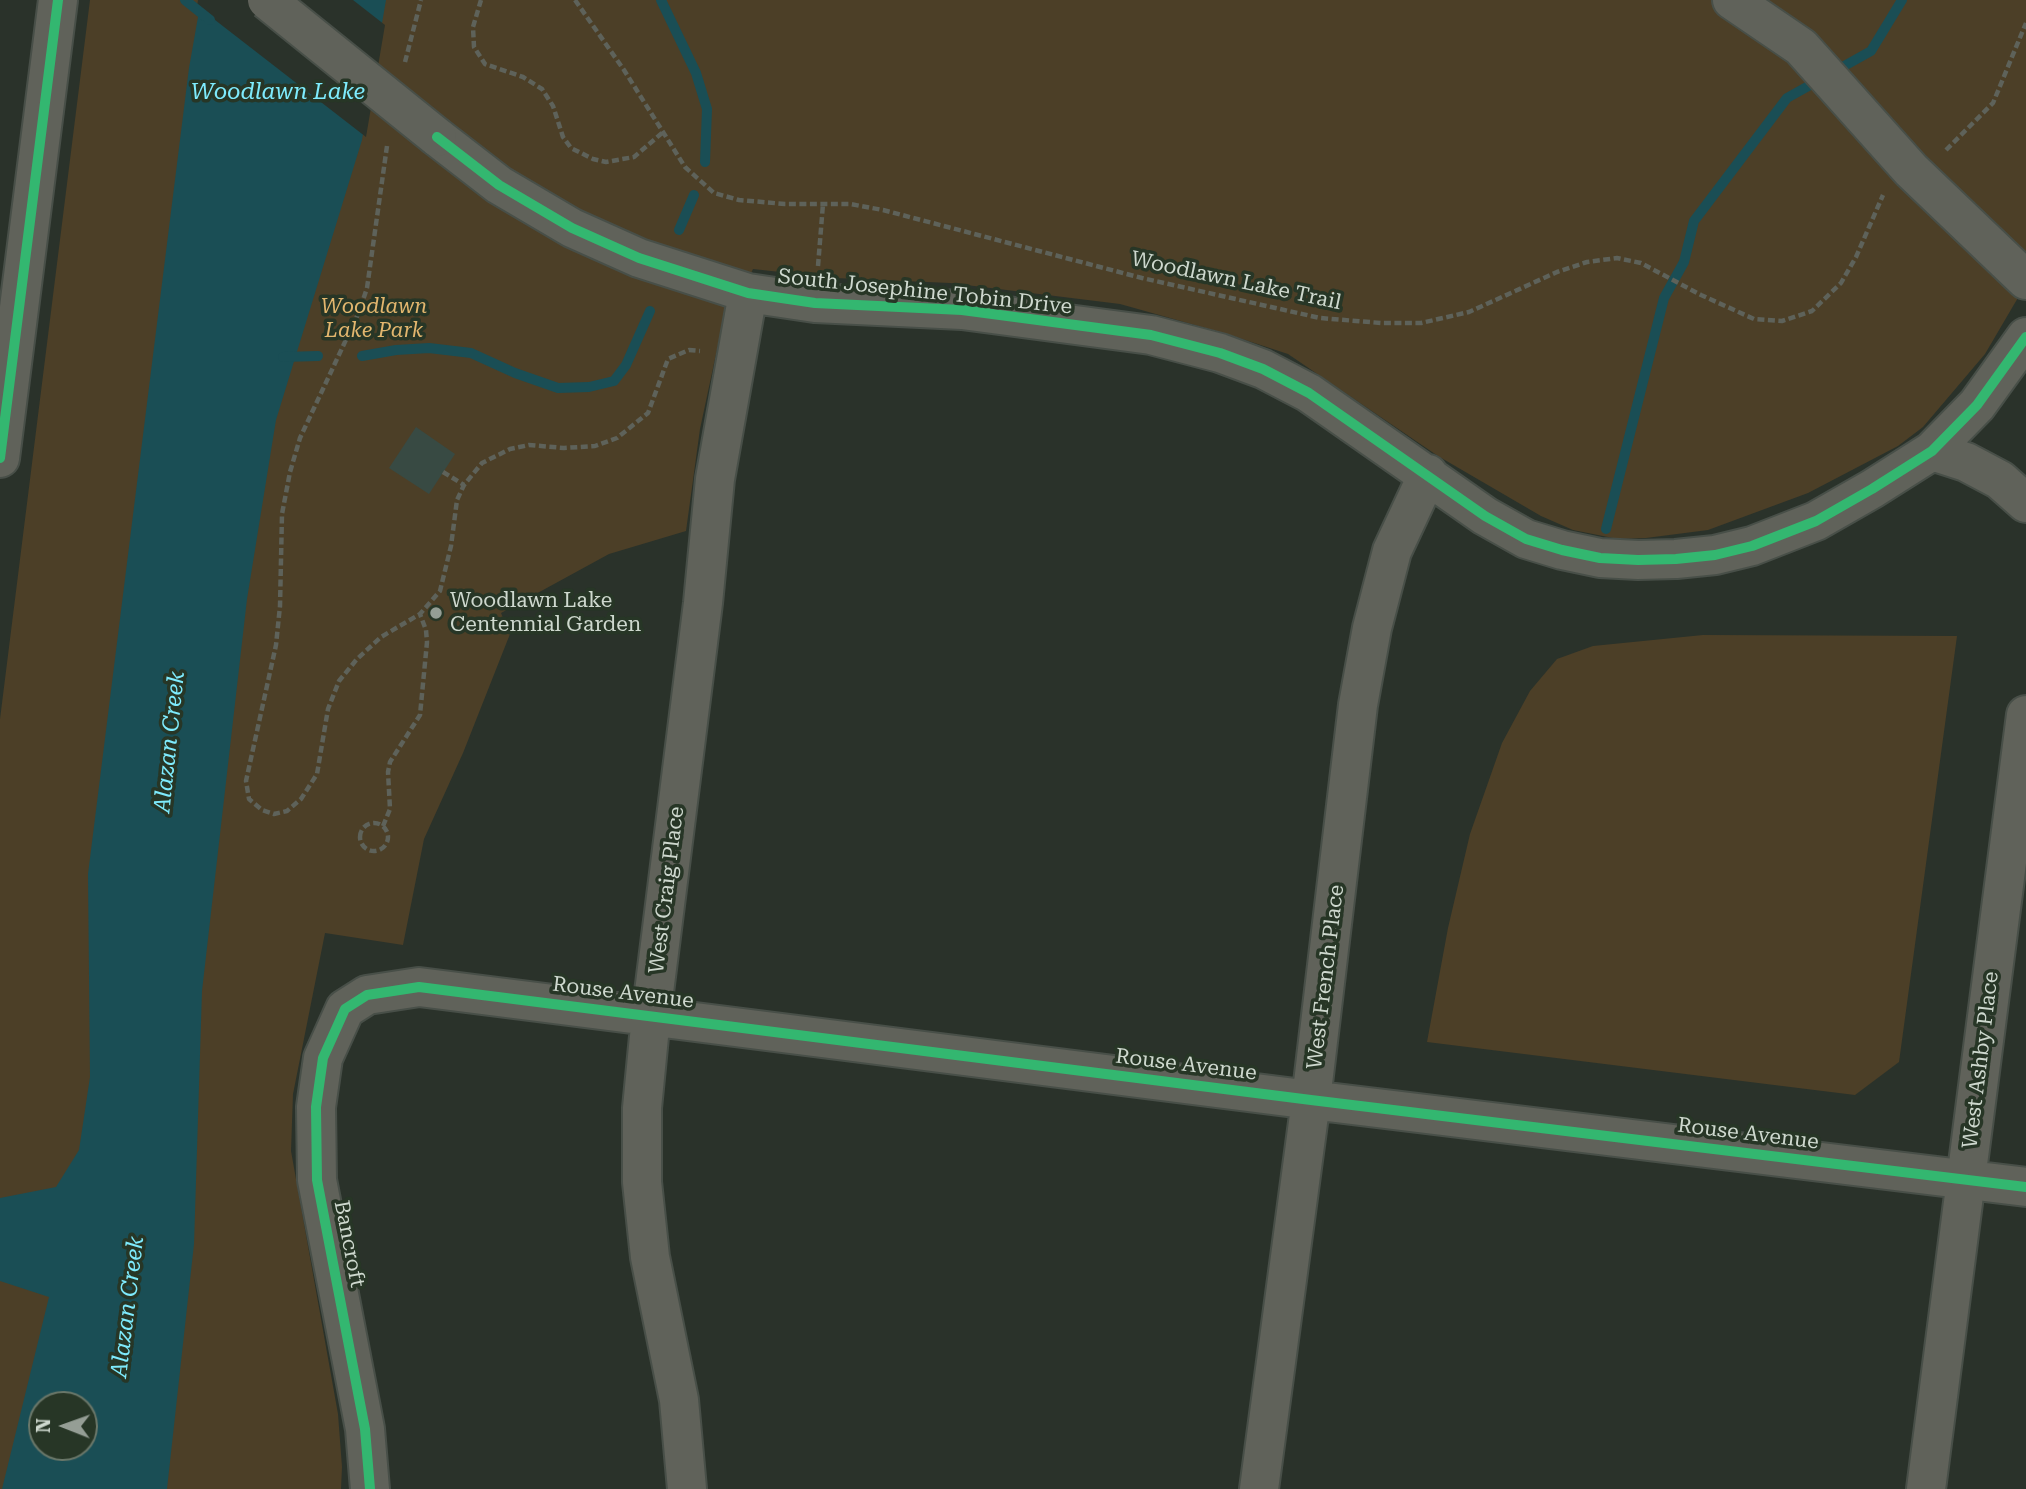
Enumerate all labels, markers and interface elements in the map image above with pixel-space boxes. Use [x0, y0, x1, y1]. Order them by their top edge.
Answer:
water label: Woodlawn Lake [191, 78, 365, 106]
street label: Woodlawn Lake Trail [1129, 246, 1343, 316]
street label: South Josephine Tobin Drive [777, 264, 1073, 320]
park label: Woodlawn Lake Park [321, 294, 427, 344]
place label: Woodlawn Lake Centennial Garden [450, 588, 641, 638]
marker: Woodlawn Lake Centennial Garden [428, 605, 444, 621]
water label: Alazan Creek [149, 670, 191, 814]
street label: West Craig Place [644, 805, 690, 975]
street label: West French Place [1302, 883, 1350, 1071]
street label: West Ashby Place [1958, 970, 2004, 1150]
street label: Rouse Avenue [551, 972, 695, 1014]
street label: Rouse Avenue [1114, 1044, 1258, 1086]
street label: Rouse Avenue [1676, 1113, 1820, 1155]
street label: Bancroft [328, 1198, 370, 1290]
water label: Alazan Creek [106, 1235, 150, 1379]
north arrow [28, 1391, 98, 1461]
text: N [32, 1418, 55, 1433]

